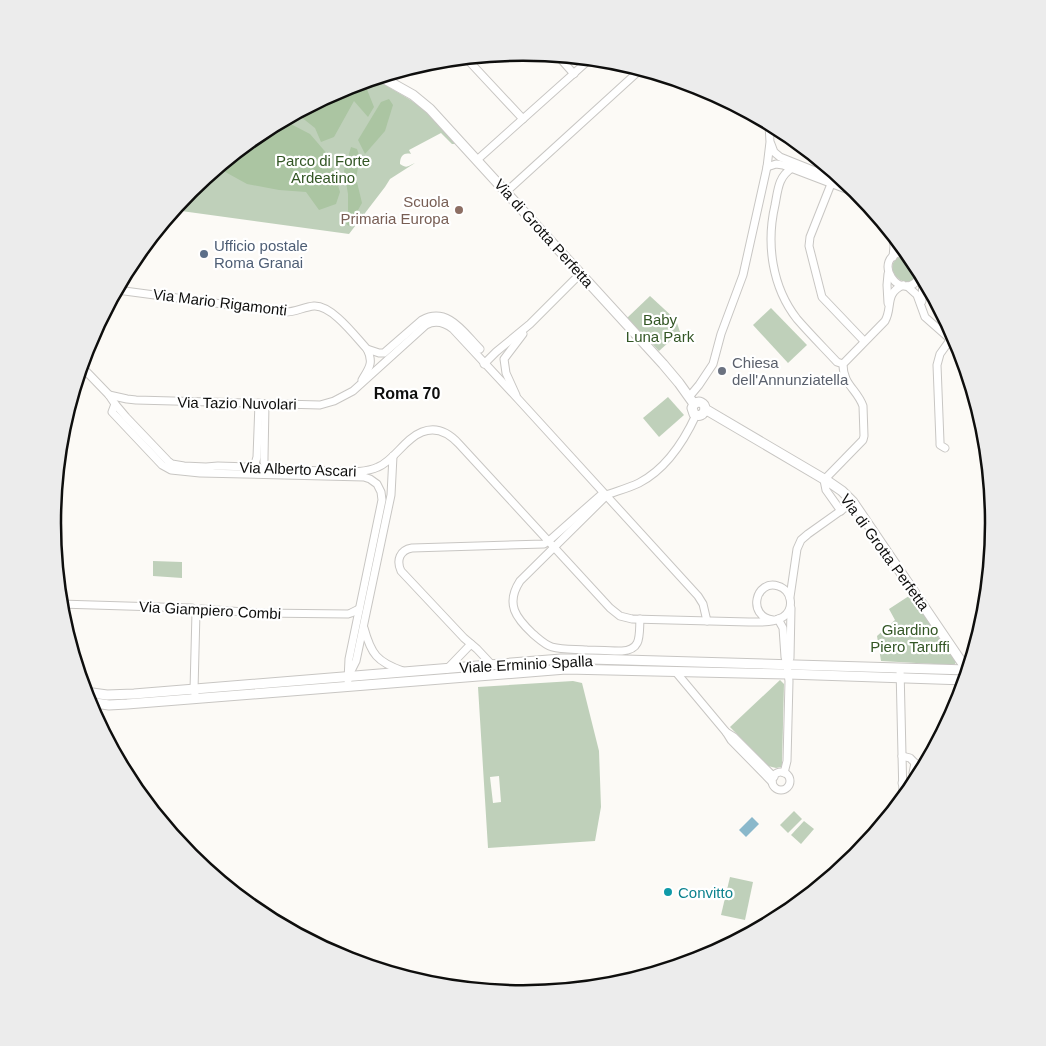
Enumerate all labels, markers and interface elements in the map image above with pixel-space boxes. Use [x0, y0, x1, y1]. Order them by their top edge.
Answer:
park label: Parco di Forte Ardeatino [276, 152, 370, 186]
street label: Via di Grotta Perfetta [491, 175, 598, 291]
place label: Scuola Primaria Europa [341, 193, 450, 227]
marker: Scuola Primaria Europa [453, 204, 465, 216]
place label: Ufficio postale Roma Granai [214, 237, 308, 271]
marker: Ufficio postale Roma Granai [198, 248, 210, 260]
street label: Via Mario Rigamonti [152, 285, 288, 319]
park label: Baby Luna Park [626, 311, 695, 345]
place label: Chiesa dell'Annunziatella [732, 354, 849, 388]
marker: Chiesa dell'Annunziatella [716, 365, 728, 377]
district label: Roma 70 [374, 385, 440, 402]
street label: Via Tazio Nuvolari [177, 393, 297, 413]
street label: Via Alberto Ascari [239, 458, 357, 480]
street label: Via di Grotta Perfetta [837, 490, 933, 614]
street label: Via Giampiero Combi [139, 598, 281, 622]
park label: Giardino Piero Taruffi [870, 621, 950, 655]
street label: Viale Erminio Spalla [459, 652, 594, 676]
place label: Convitto [678, 884, 733, 901]
marker: Convitto [662, 886, 674, 898]

